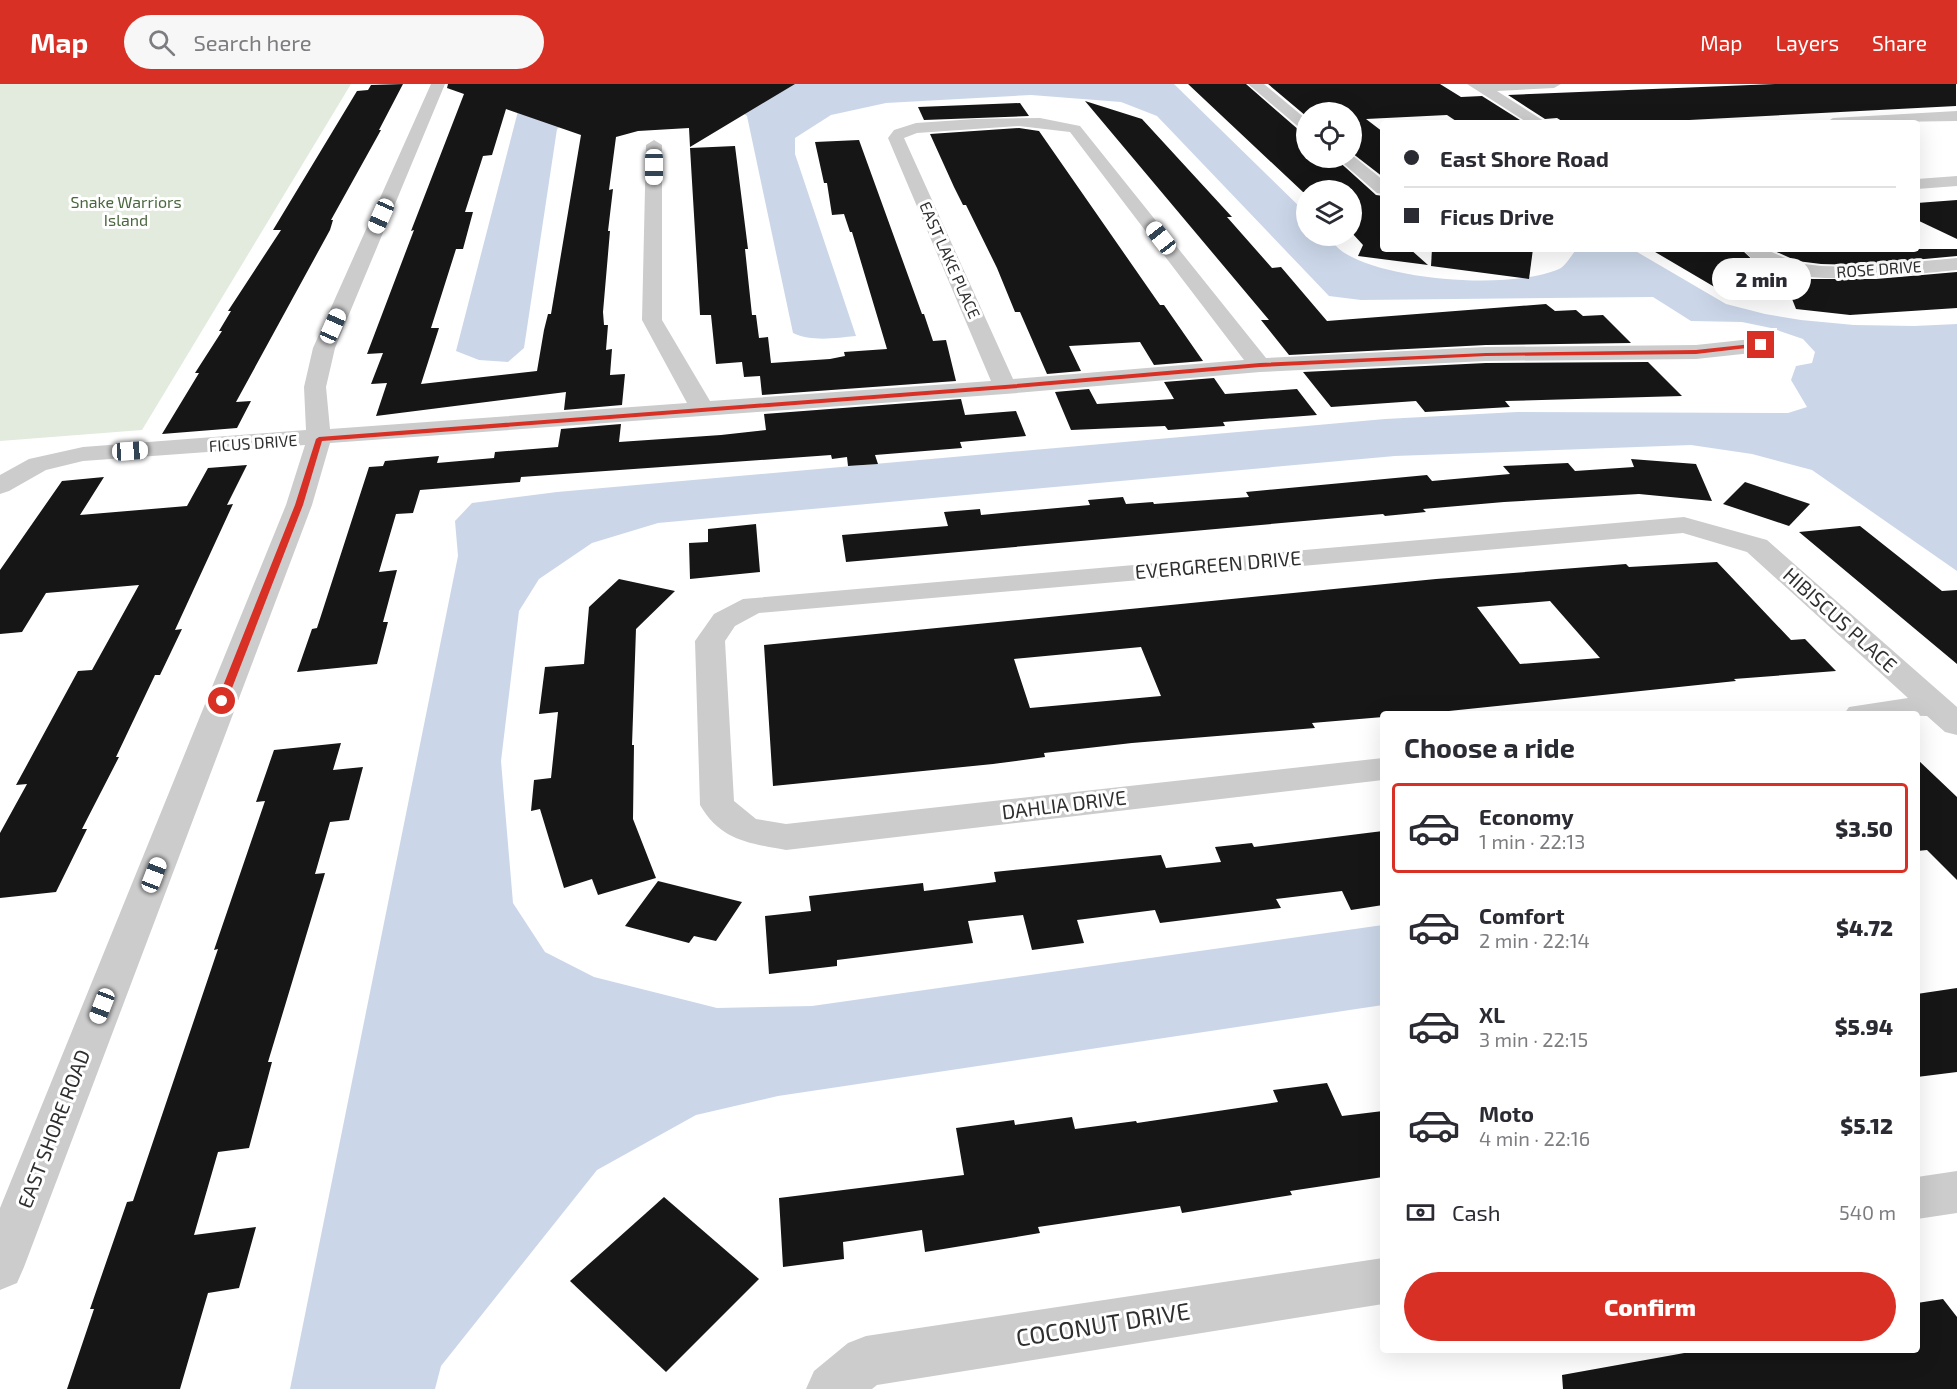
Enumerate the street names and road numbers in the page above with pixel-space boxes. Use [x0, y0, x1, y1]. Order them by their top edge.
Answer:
street label: EAST LAKE PLACE [916, 198, 985, 321]
street label: ROSE DRIVE [1836, 256, 1922, 281]
street label: FICUS DRIVE [208, 430, 298, 455]
street label: EVERGREEN DRIVE [1134, 545, 1302, 583]
street label: HIBISCUS PLACE [1779, 562, 1903, 677]
street label: DAHLIA DRIVE [1000, 784, 1127, 824]
street label: EAST SHORE ROAD [12, 1046, 94, 1211]
street label: COCONUT DRIVE [1014, 1295, 1192, 1352]

